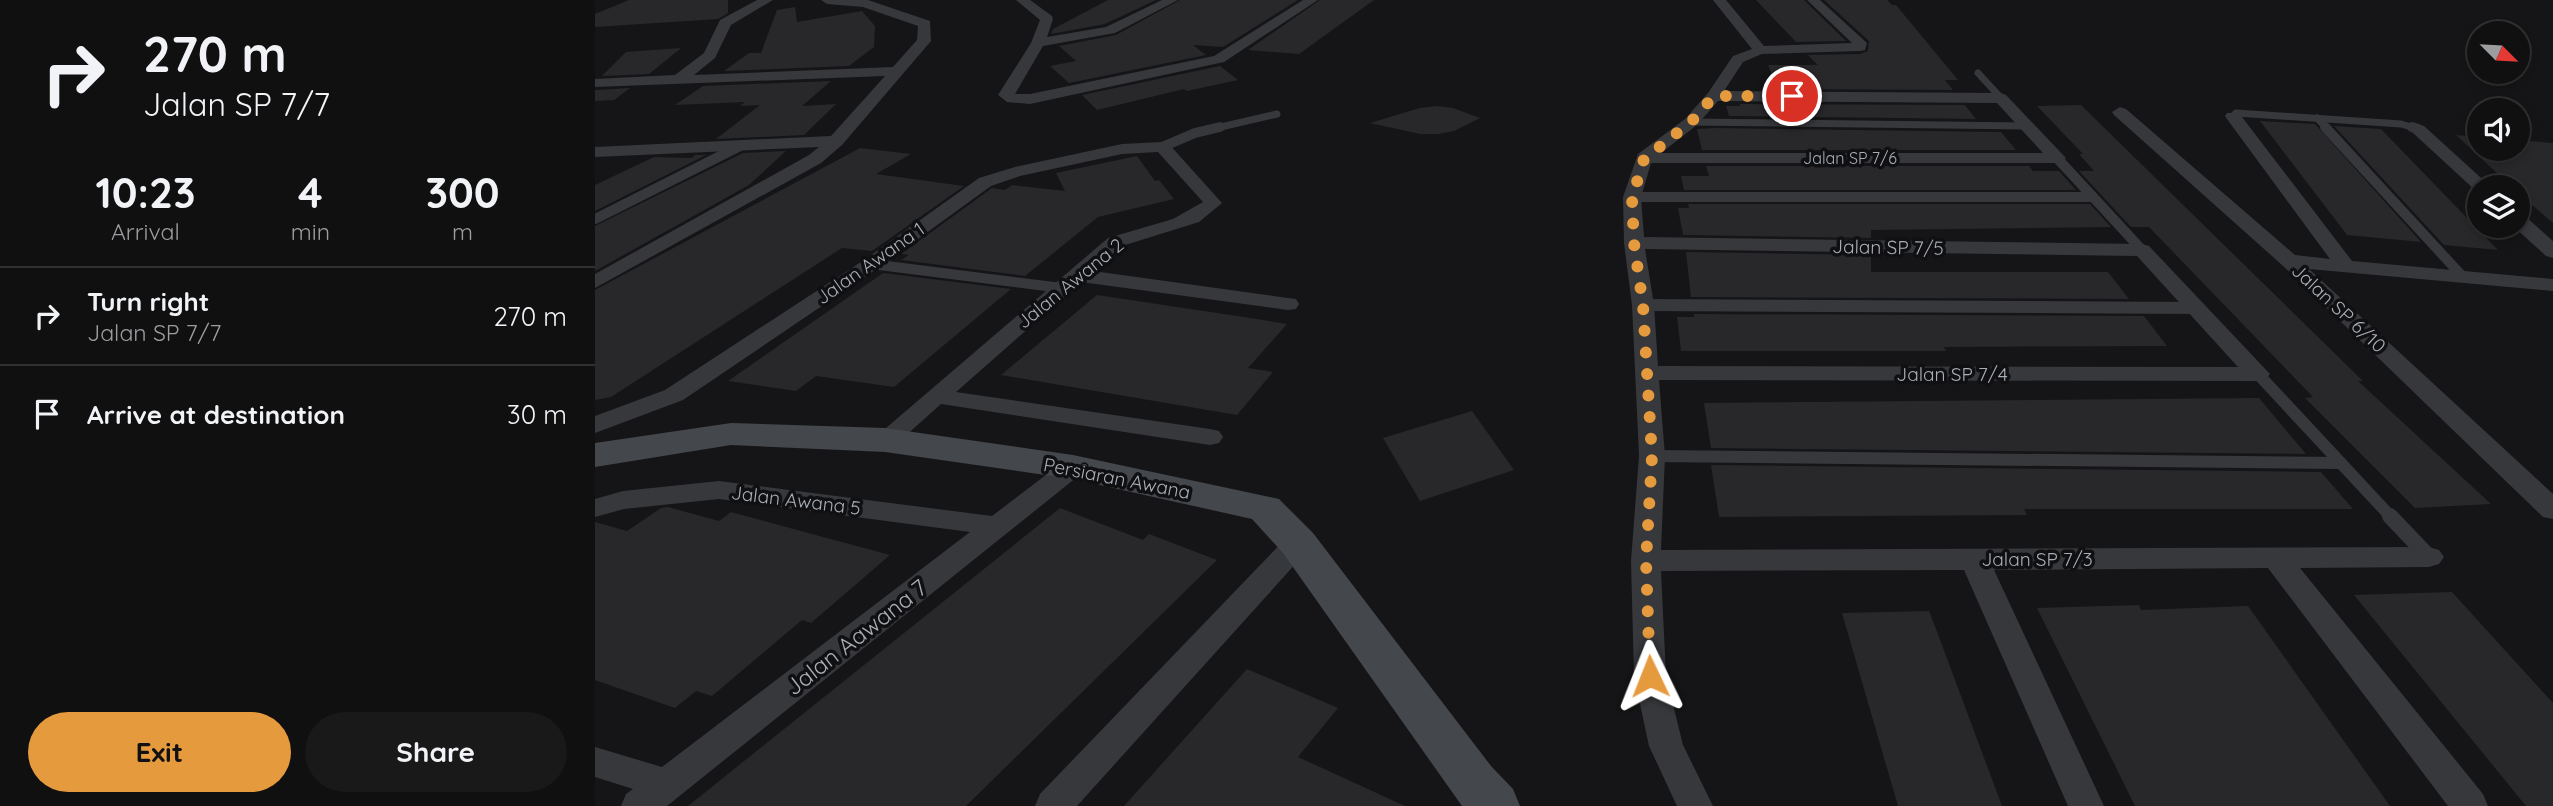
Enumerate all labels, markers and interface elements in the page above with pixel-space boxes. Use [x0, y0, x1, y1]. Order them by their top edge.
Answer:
north arrow [2467, 21, 2531, 84]
map controls [2467, 21, 2530, 238]
text: 270 m [143, 23, 287, 84]
icon: right [28, 28, 119, 119]
pin [1762, 66, 1822, 126]
icon: arrive [1773, 77, 1811, 115]
text: Jalan SP 7/7 [143, 84, 330, 124]
button: sound [2467, 98, 2530, 161]
street label: Jalan SP 7/6 [1803, 148, 1897, 168]
text: 10:23 [95, 166, 195, 219]
text: 4 [298, 166, 323, 219]
text: 300 [425, 166, 500, 219]
button: layers [2467, 175, 2530, 238]
text: Arrival [111, 217, 180, 246]
text: min [291, 217, 330, 246]
text: m [452, 217, 473, 246]
street label: Jalan Awana 1 [811, 217, 929, 309]
street label: Jalan Awana 2 [1012, 233, 1128, 333]
street label: Jalan SP 7/5 [1832, 234, 1944, 260]
street label: Jalan SP 6/10 [2287, 258, 2391, 358]
text: Turn right [87, 285, 209, 318]
icon: right [28, 297, 66, 335]
text: 270 m [493, 300, 567, 333]
text: Jalan SP 7/7 [87, 318, 221, 347]
street label: Jalan SP 7/4 [1896, 362, 2008, 386]
icon: arrive [28, 395, 66, 433]
text: Arrive at destination [87, 398, 345, 431]
text: 30 m [507, 398, 567, 431]
street label: Persiaran Awana [1042, 452, 1192, 504]
street label: Jalan Awana 5 [730, 480, 862, 520]
street label: Jalan SP 7/3 [1981, 547, 2093, 571]
street label: Jalan Aawana 7 [779, 573, 933, 701]
position arrow [1613, 639, 1687, 713]
button: Exit [28, 712, 291, 792]
button: Share [305, 712, 567, 792]

